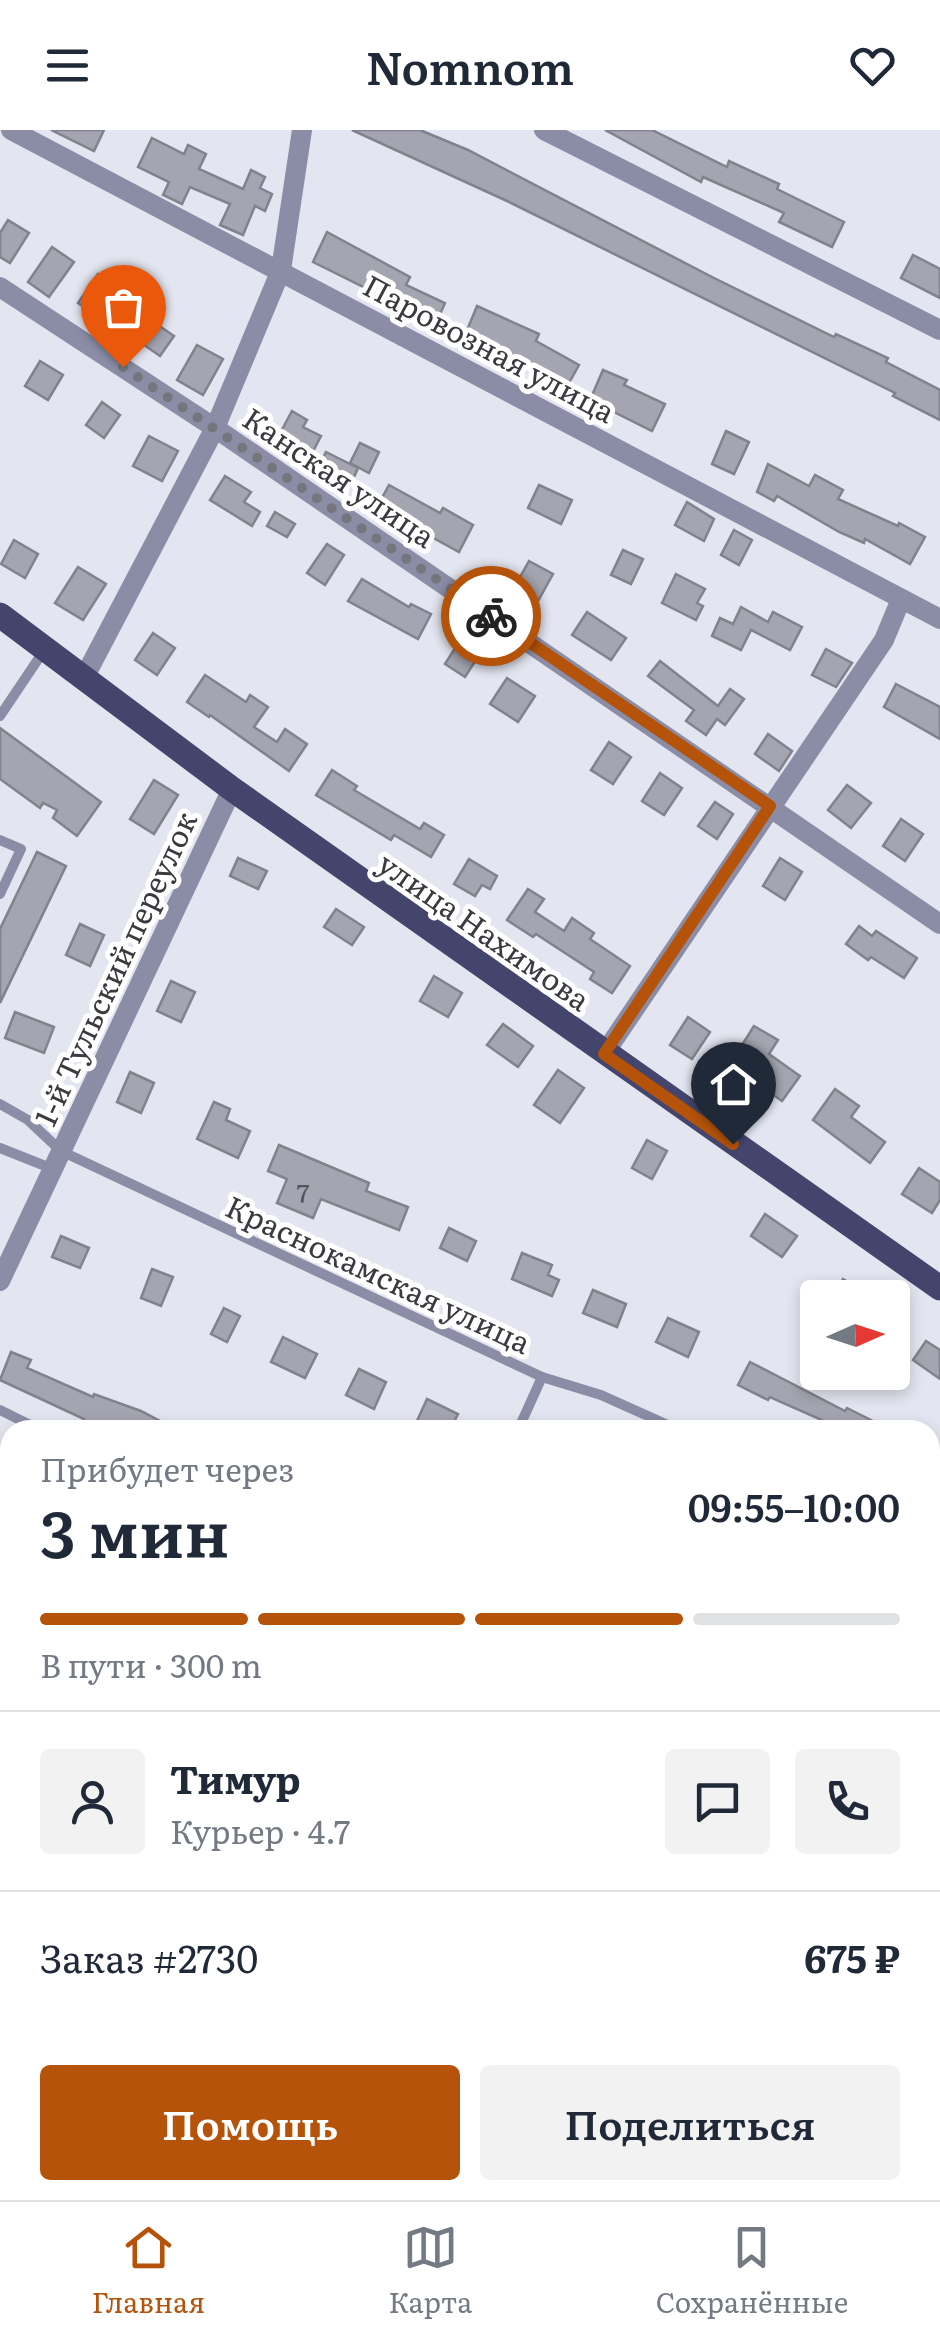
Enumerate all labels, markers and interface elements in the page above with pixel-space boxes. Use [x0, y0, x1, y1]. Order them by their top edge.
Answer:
text: Nomnom [366, 32, 574, 99]
icon: menu [40, 38, 95, 93]
icon: heart [845, 38, 900, 93]
street label: Паровозная улица [356, 262, 624, 432]
pin [81, 265, 166, 368]
icon: bag [96, 280, 151, 335]
street label: Канская улица [235, 395, 446, 557]
courier [441, 566, 541, 666]
icon: bike [464, 589, 519, 644]
street label: 1-й Тульский переулок [22, 803, 206, 1132]
street label: улица Нахимова [370, 840, 601, 1020]
pin [691, 1042, 776, 1145]
icon: home [706, 1057, 761, 1112]
house number: 7 [297, 1173, 310, 1210]
street label: Краснокамская улица [219, 1183, 539, 1363]
north arrow [800, 1280, 910, 1390]
map controls [800, 1280, 910, 1390]
text: Прибудет через [40, 1444, 294, 1492]
text: 09:55–10:00 [688, 1477, 900, 1534]
text: 3 мин [40, 1481, 230, 1578]
text: В пути · 300 m [40, 1640, 262, 1688]
button: person [40, 1749, 145, 1854]
text: Тимур [170, 1749, 301, 1806]
button: chat [665, 1749, 770, 1854]
button: phone [795, 1749, 900, 1854]
text: Курьер · 4.7 [170, 1806, 350, 1854]
text: Заказ #2730 [40, 1928, 258, 1985]
text: 675 ₽ [804, 1928, 900, 1985]
button: Помощь [40, 2065, 460, 2180]
button: Поделиться [480, 2065, 900, 2180]
tab: Главная [92, 2220, 205, 2322]
tab: Карта [388, 2220, 472, 2322]
tab: Сохранённые [656, 2220, 848, 2322]

